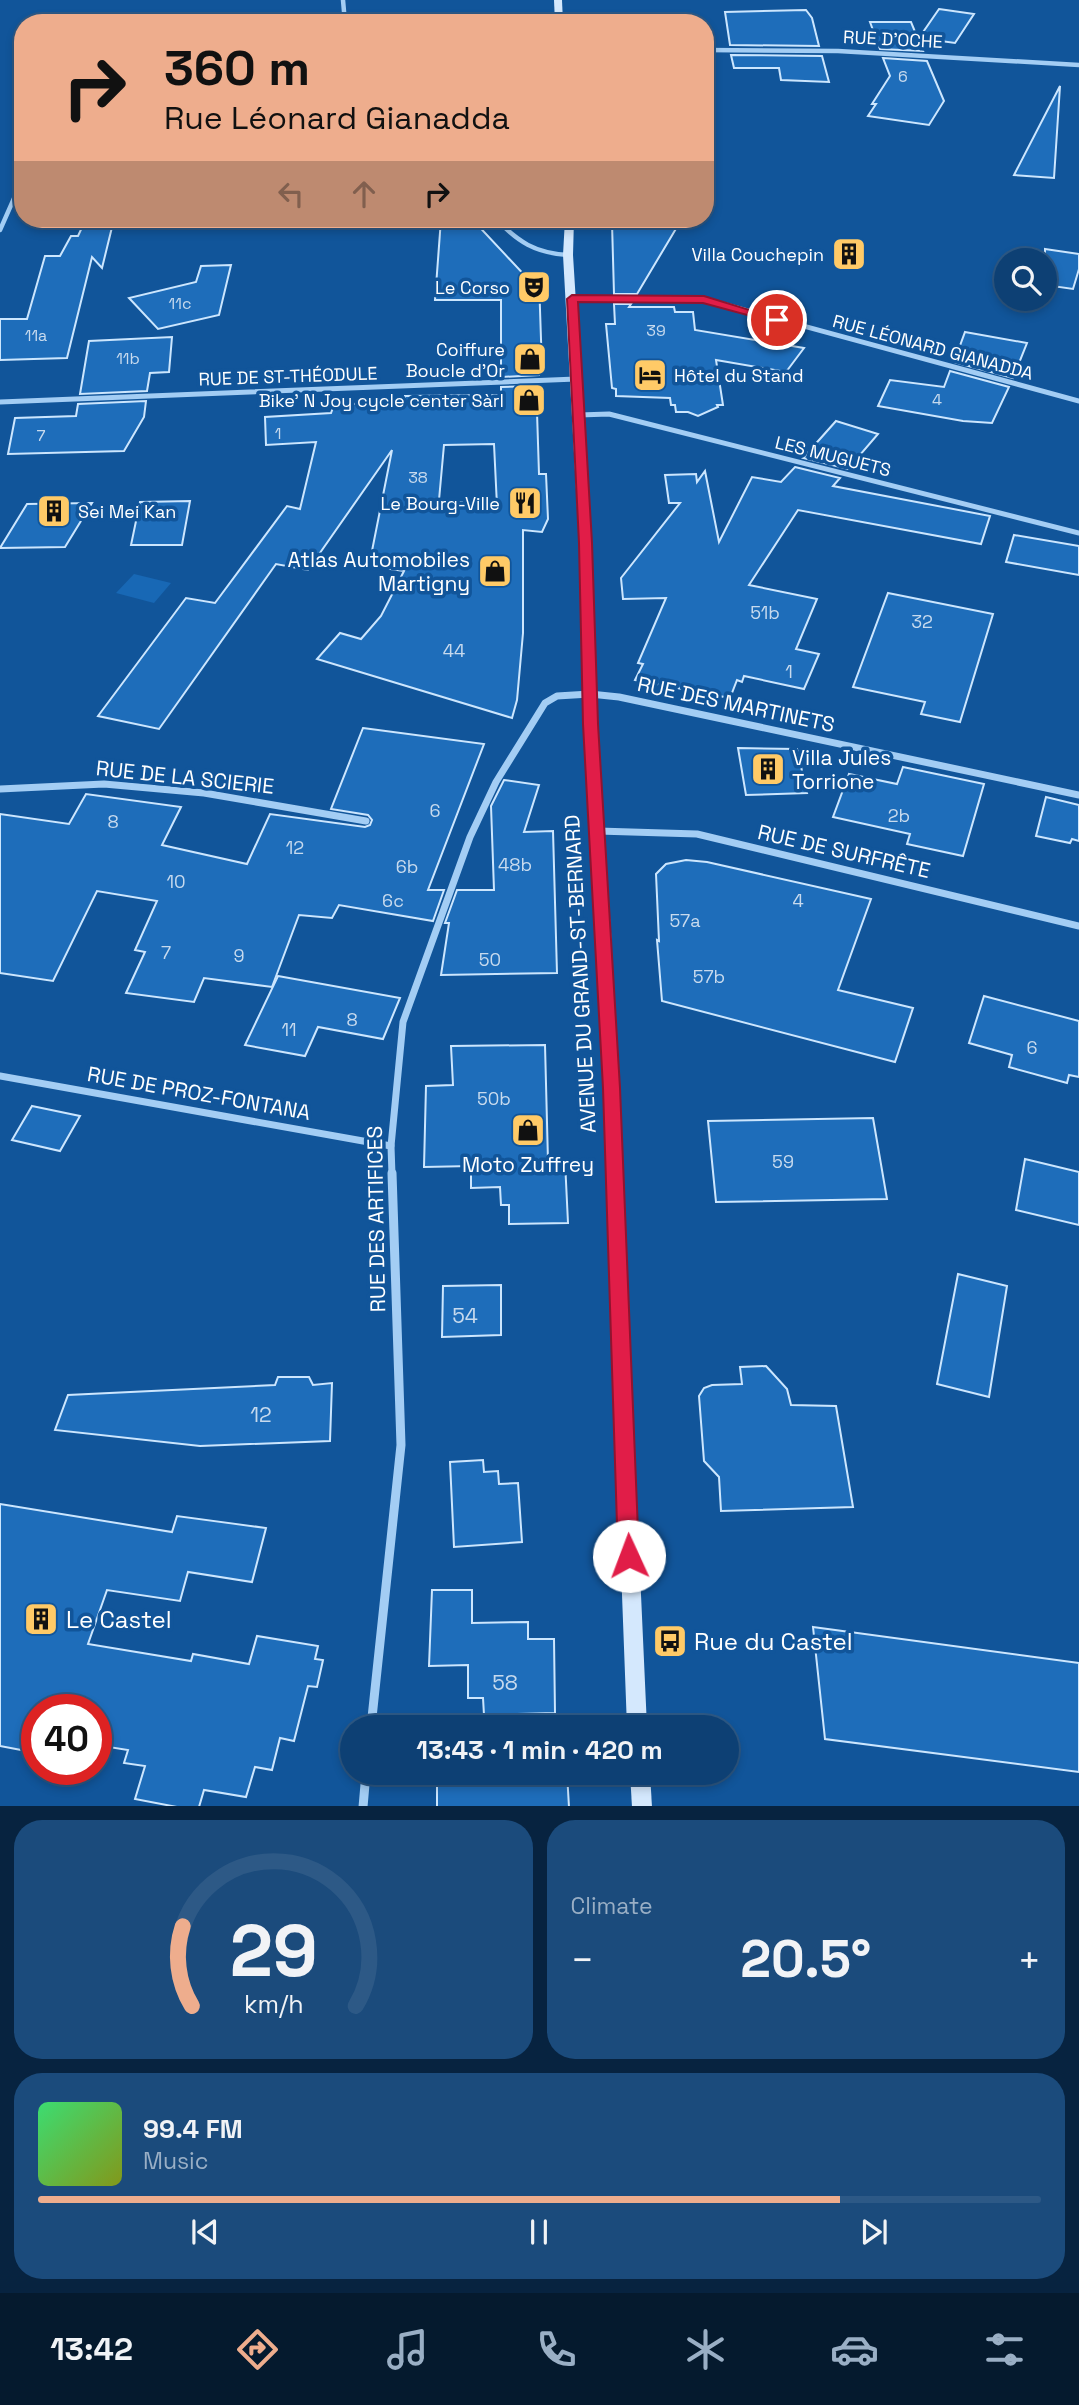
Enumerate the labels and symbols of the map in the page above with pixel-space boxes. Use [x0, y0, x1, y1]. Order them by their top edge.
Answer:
street label: RUE D'OCHE [843, 25, 943, 53]
house number: 6 [898, 66, 908, 87]
building icon: Villa Couchepin [830, 235, 868, 273]
place label: Villa Couchepin [691, 243, 824, 266]
theatre icon: Le Corso [515, 268, 553, 306]
place label: Le Corso [435, 276, 510, 299]
pin [747, 290, 807, 350]
house number: 11c [169, 293, 191, 314]
street label: RUE LÉONARD GIANADDA [830, 309, 1036, 385]
house number: 39 [646, 320, 666, 341]
house number: 11a [25, 325, 47, 346]
place label: Coiffure Boucle d'Or [406, 338, 505, 382]
shop icon: Coiffure Boucle d'Or [511, 340, 549, 378]
house number: 11b [116, 348, 140, 369]
hotel icon: Hôtel du Stand [631, 356, 669, 394]
street label: RUE DE ST-THÉODULE [198, 361, 378, 391]
place label: Hôtel du Stand [674, 364, 804, 387]
shop icon: Bike' N Joy cycle center Sàrl [510, 381, 548, 419]
place label: Bike' N Joy cycle center Sàrl [259, 389, 504, 412]
house number: 4 [932, 389, 942, 410]
house number: 1 [275, 423, 281, 444]
house number: 7 [36, 425, 46, 446]
street label: LES MUGUETS [773, 431, 893, 481]
house number: 38 [408, 467, 428, 488]
restaurant icon: Le Bourg-Ville [506, 484, 544, 522]
building icon: Sei Mei Kan [35, 492, 73, 530]
place label: Le Bourg-Ville [381, 492, 500, 515]
place label: Sei Mei Kan [78, 500, 176, 523]
place label: Atlas Automobiles Martigny [287, 546, 470, 597]
shop icon: Atlas Automobiles Martigny [476, 552, 514, 590]
house number: 51b [750, 601, 780, 624]
house number: 32 [911, 610, 933, 633]
house number: 44 [443, 639, 465, 662]
house number: 1 [785, 660, 793, 683]
street label: RUE DES MARTINETS [635, 670, 837, 738]
place label: Villa Jules Torrione [792, 744, 891, 795]
building icon: Villa Jules Torrione [749, 750, 787, 788]
street label: RUE DE LA SCIERIE [95, 754, 275, 800]
house number: 6 [429, 799, 441, 822]
house number: 2b [888, 804, 910, 827]
house number: 8 [107, 810, 119, 833]
street label: AVENUE DU GRAND-ST-BERNARD [558, 814, 602, 1134]
street label: RUE DE SURFRÊTE [755, 818, 933, 884]
house number: 12 [286, 836, 304, 859]
house number: 48b [498, 853, 532, 876]
house number: 6b [396, 855, 418, 878]
house number: 10 [166, 870, 186, 893]
house number: 6c [382, 889, 404, 912]
house number: 4 [792, 889, 804, 912]
house number: 57a [669, 909, 701, 932]
house number: 7 [161, 941, 171, 964]
house number: 9 [233, 944, 245, 967]
house number: 50 [479, 948, 501, 971]
house number: 57b [693, 965, 725, 988]
house number: 8 [346, 1008, 358, 1031]
house number: 11 [281, 1018, 297, 1041]
house number: 6 [1026, 1036, 1038, 1059]
street label: RUE DE PROZ-FONTANA [85, 1060, 313, 1126]
house number: 50b [477, 1087, 511, 1110]
shop icon: Moto Zuffrey [509, 1111, 547, 1149]
street label: RUE DES ARTIFICES [361, 1125, 391, 1313]
house number: 59 [772, 1150, 794, 1173]
place label: Moto Zuffrey [462, 1151, 594, 1178]
house number: 54 [452, 1302, 478, 1329]
house number: 12 [250, 1401, 272, 1428]
position arrow [592, 1519, 666, 1593]
building icon: Le Castel [22, 1600, 60, 1638]
place label: Le Castel [66, 1604, 172, 1635]
bus stop icon: Rue du Castel [651, 1622, 689, 1660]
place label: Rue du Castel [694, 1626, 853, 1657]
house number: 58 [492, 1669, 518, 1696]
speed limit sign: 40 [21, 1694, 112, 1785]

